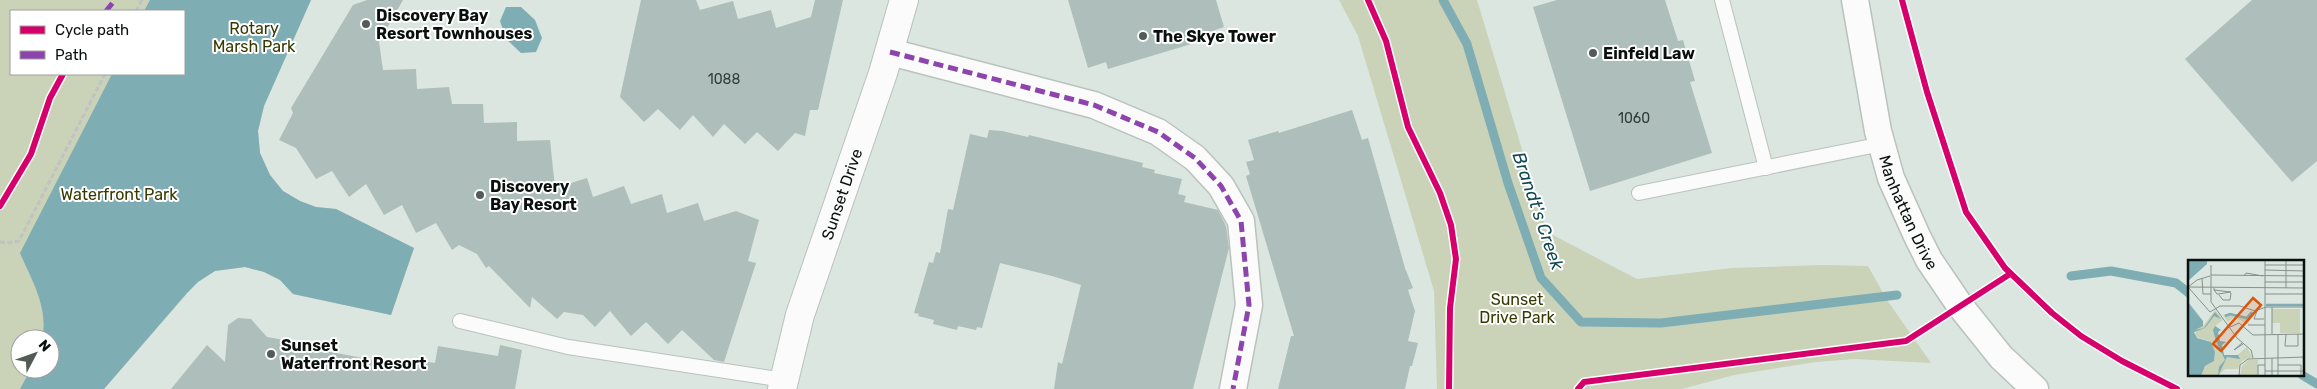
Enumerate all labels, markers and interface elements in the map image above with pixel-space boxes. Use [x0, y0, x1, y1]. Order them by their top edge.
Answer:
place label: Discovery Bay Resort Townhouses [376, 6, 533, 43]
legend [10, 10, 185, 75]
marker: Discovery Bay Resort Townhouses [360, 18, 372, 30]
park label: Rotary Marsh Park [213, 19, 296, 56]
text: Cycle path [55, 21, 129, 39]
place label: The Skye Tower [1153, 27, 1277, 46]
marker: The Skye Tower [1137, 30, 1149, 42]
place label: Einfeld Law [1603, 44, 1695, 63]
text: Path [55, 46, 88, 64]
marker: Einfeld Law [1587, 47, 1599, 59]
house number: 1088 [708, 71, 740, 88]
house number: 1060 [1618, 110, 1650, 127]
street label: Sunset Drive [818, 146, 866, 242]
water label: Brandt's Creek [1508, 149, 1569, 274]
street label: Manhattan Drive [1875, 153, 1942, 274]
place label: Discovery Bay Resort [490, 177, 577, 214]
park label: Waterfront Park [61, 185, 178, 204]
marker: Discovery Bay Resort [474, 189, 486, 201]
inset map [2188, 260, 2304, 376]
park label: Sunset Drive Park [1479, 290, 1556, 327]
north arrow [10, 329, 60, 379]
text: N [35, 336, 54, 355]
place label: Sunset Waterfront Resort [281, 336, 427, 373]
marker: Sunset Waterfront Resort [265, 348, 277, 360]

